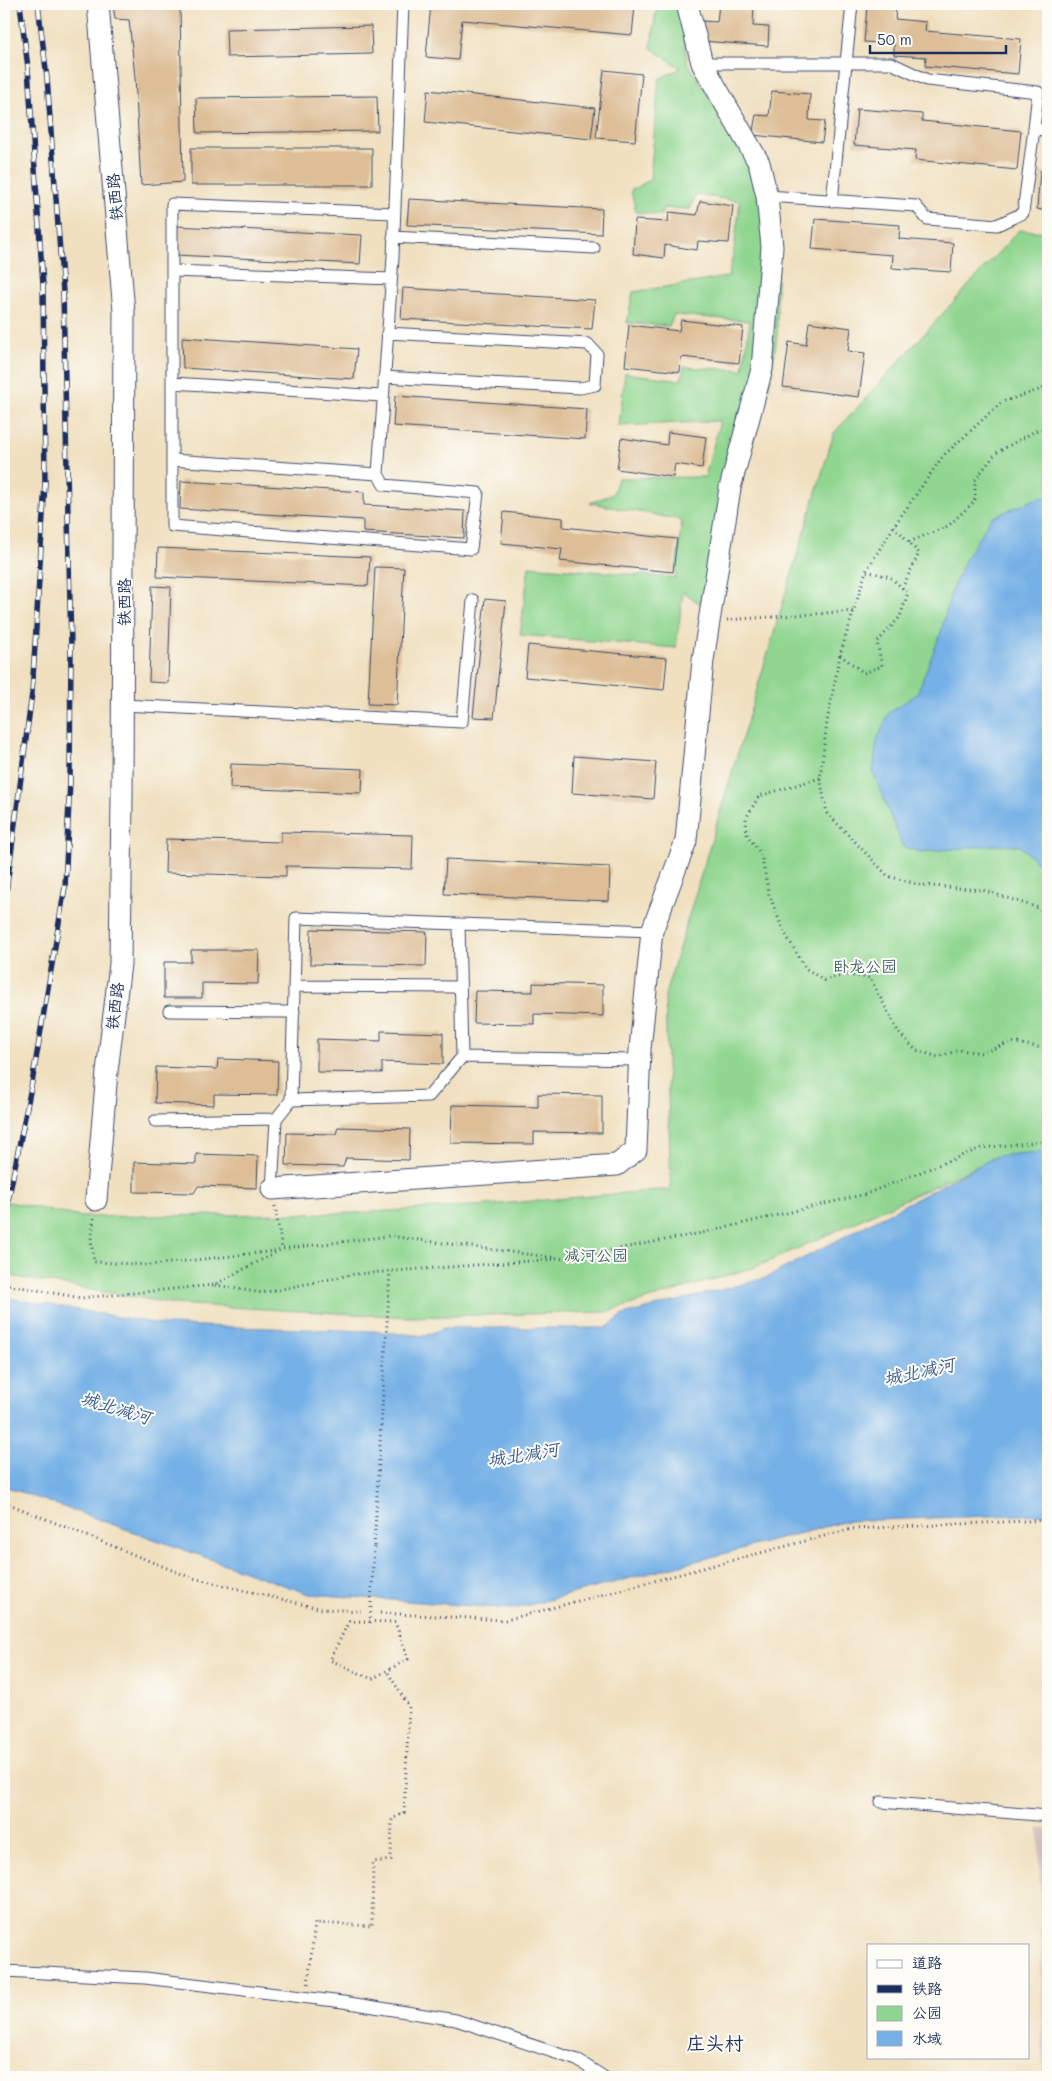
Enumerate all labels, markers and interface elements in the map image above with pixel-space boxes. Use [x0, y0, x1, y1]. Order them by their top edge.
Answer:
scale bar [870, 22, 1006, 54]
text: 50 m [877, 29, 912, 49]
street label: 铁西路 [101, 172, 127, 222]
street label: 铁西路 [113, 578, 134, 626]
park label: 卧龙公园 [833, 955, 897, 976]
street label: 铁西路 [101, 981, 127, 1031]
park label: 减河公园 [564, 1244, 628, 1265]
water label: 城北减河 [881, 1351, 960, 1390]
water label: 城北减河 [78, 1385, 157, 1430]
water label: 城北减河 [486, 1436, 563, 1471]
legend [867, 1944, 1030, 2058]
text: 道路 [912, 1952, 942, 1972]
text: 铁路 [912, 1978, 942, 1998]
text: 公园 [912, 2002, 942, 2022]
text: 水域 [912, 2028, 942, 2048]
district label: 庄头村 [686, 2030, 744, 2055]

